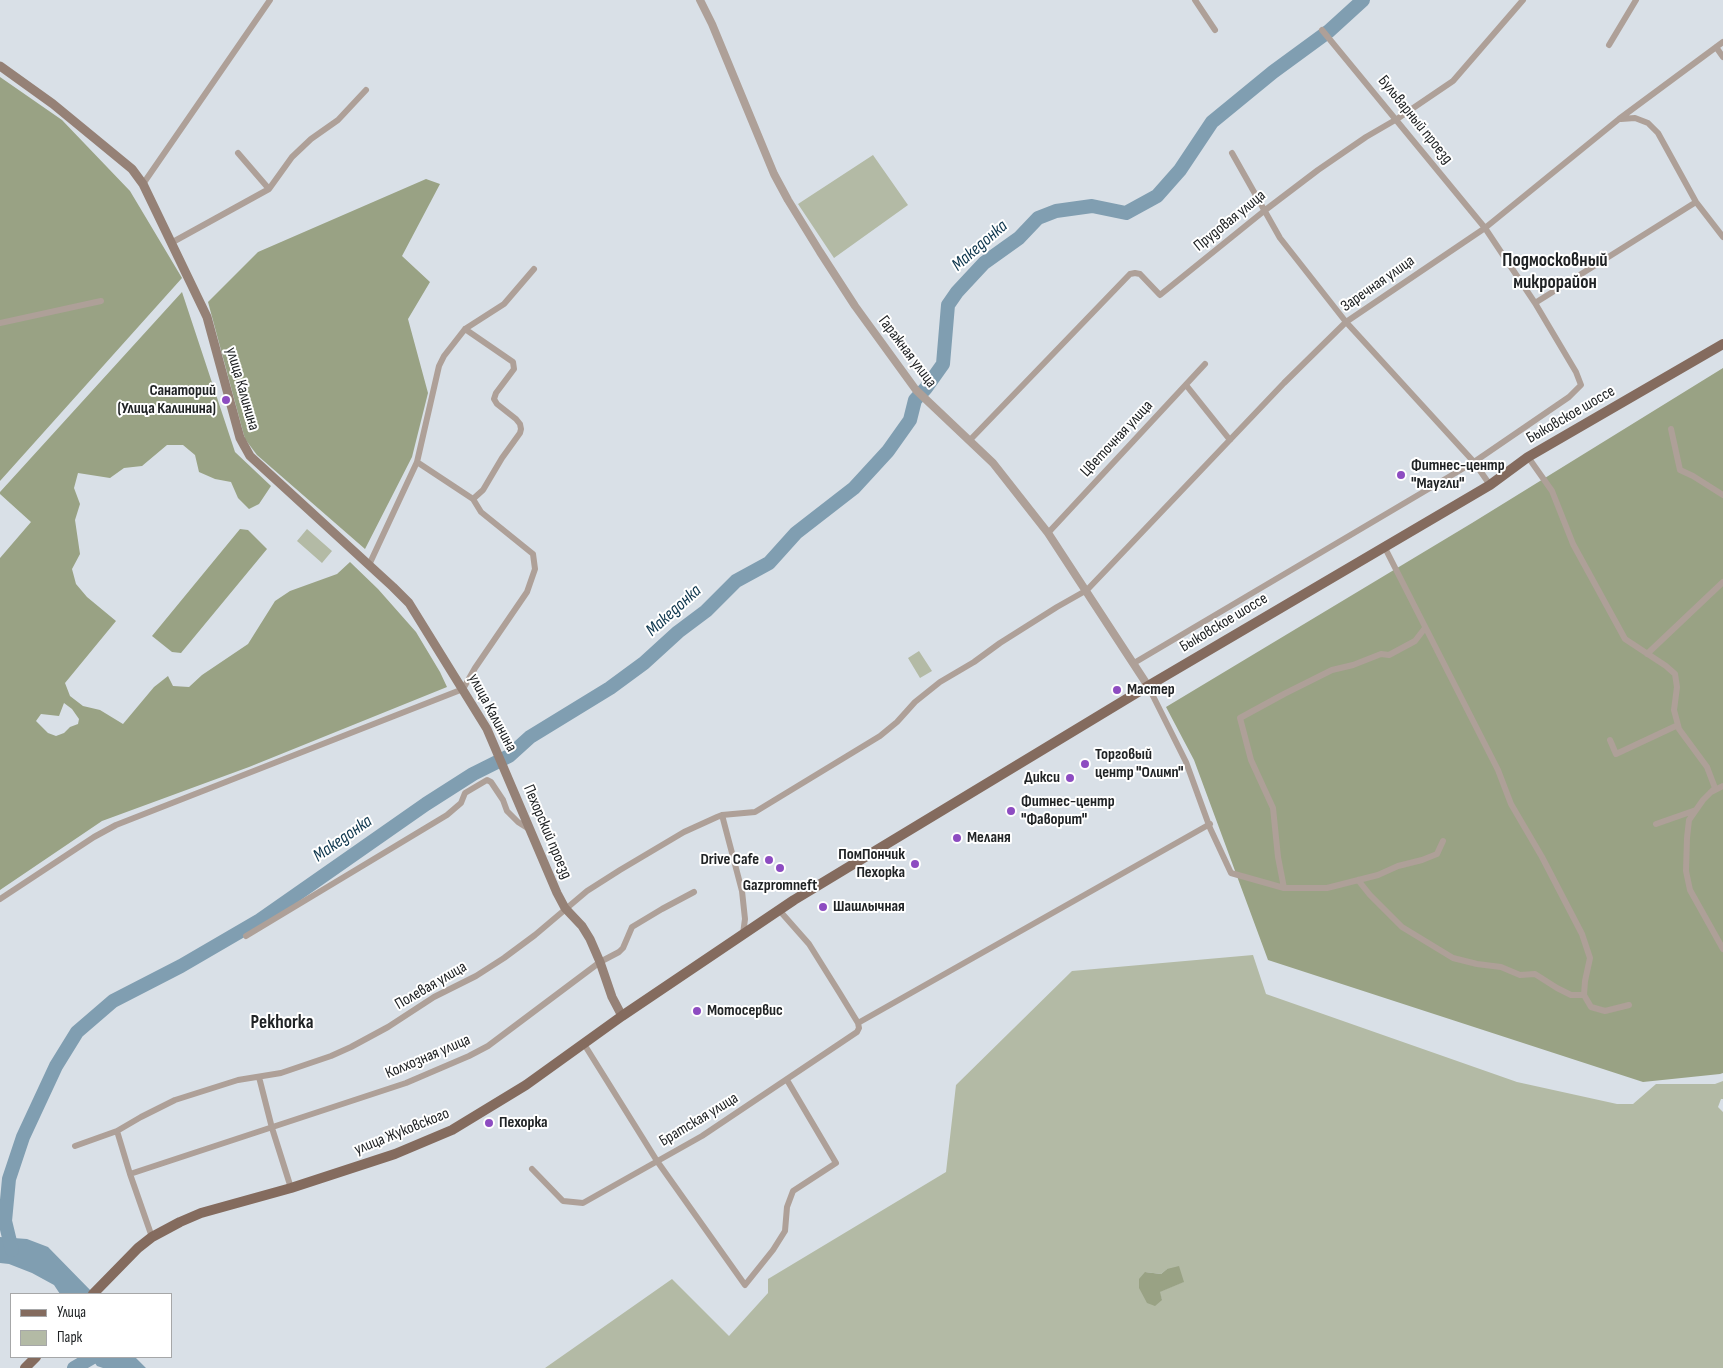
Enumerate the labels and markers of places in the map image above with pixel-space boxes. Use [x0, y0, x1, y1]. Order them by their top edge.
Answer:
place label: Санаторий (Улица Калинина) [117, 381, 216, 419]
marker: Санаторий (Улица Калинина) [220, 394, 232, 406]
place label: Фитнес-центр "Маугли" [1411, 456, 1505, 494]
marker: Фитнес-центр "Маугли" [1395, 469, 1407, 481]
place label: Мастер [1127, 680, 1175, 700]
marker: Мастер [1111, 684, 1123, 696]
place label: Торговый центр "Олимп" [1095, 745, 1184, 783]
marker: Торговый центр "Олимп" [1079, 758, 1091, 770]
place label: Дикси [1024, 768, 1060, 788]
marker: Дикси [1064, 772, 1076, 784]
place label: Фитнес-центр "Фаворит" [1021, 792, 1115, 830]
marker: Фитнес-центр "Фаворит" [1005, 805, 1017, 817]
place label: Меланя [967, 828, 1011, 848]
marker: Меланя [951, 832, 963, 844]
place label: ПомПончик Пехорка [838, 845, 905, 883]
place label: Drive Cafe [700, 850, 759, 870]
marker: Drive Cafe [763, 854, 775, 866]
marker: ПомПончик Пехорка [909, 858, 921, 870]
marker: Gazpromneft [774, 862, 786, 874]
place label: Gazpromneft [743, 876, 817, 896]
place label: Шашлычная [833, 897, 905, 917]
marker: Шашлычная [817, 901, 829, 913]
place label: Мотосервис [707, 1001, 783, 1021]
marker: Мотосервис [691, 1005, 703, 1017]
place label: Пехорка [499, 1113, 548, 1133]
marker: Пехорка [483, 1117, 495, 1129]

